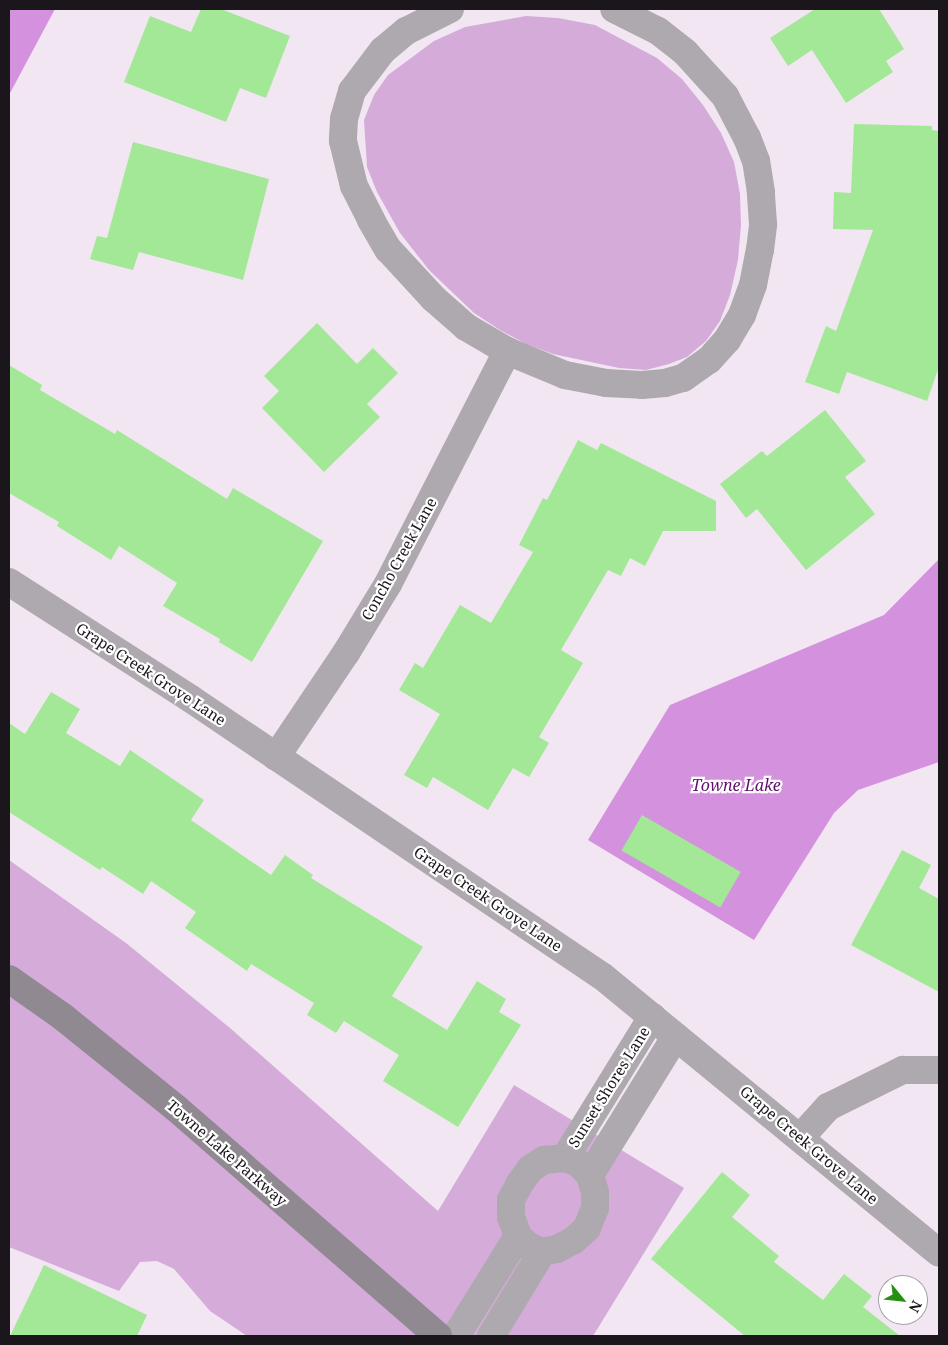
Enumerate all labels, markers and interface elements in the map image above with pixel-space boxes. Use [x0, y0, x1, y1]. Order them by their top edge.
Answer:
street label: Concho Creek Lane [358, 495, 440, 623]
street label: Grape Creek Grove Lane [73, 619, 229, 729]
water label: Towne Lake [691, 775, 781, 795]
street label: Grape Creek Grove Lane [411, 843, 565, 955]
street label: Sunset Shores Lane [565, 1023, 653, 1151]
street label: Grape Creek Grove Lane [736, 1082, 882, 1208]
street label: Towne Lake Parkway [163, 1096, 291, 1210]
north arrow [878, 1275, 928, 1325]
text: N [905, 1297, 927, 1316]

